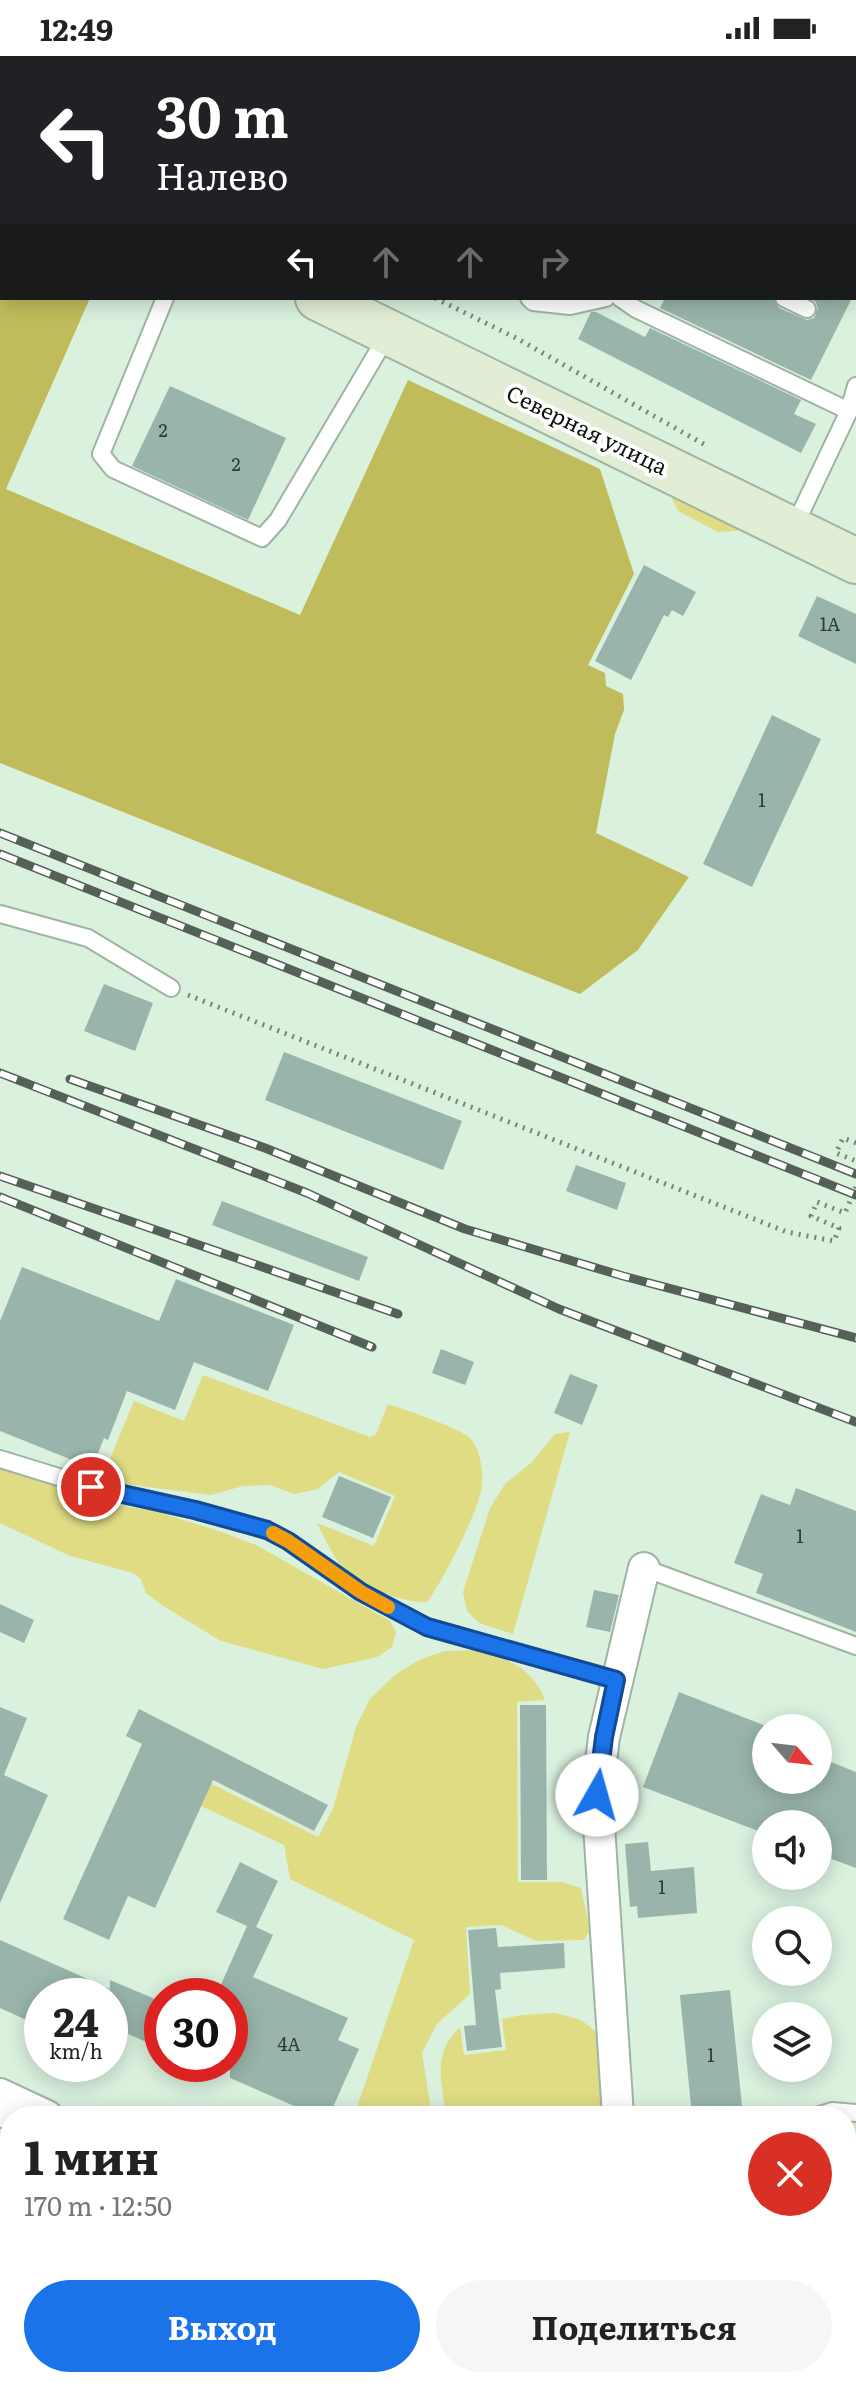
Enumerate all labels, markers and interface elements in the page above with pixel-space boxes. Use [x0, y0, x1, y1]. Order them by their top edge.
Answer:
text: 12:49 [40, 6, 113, 50]
text: 30 m [156, 72, 289, 155]
icon: left [24, 88, 128, 192]
text: Налево [156, 148, 288, 201]
icon: left [280, 240, 324, 284]
icon: ahead [364, 240, 408, 284]
icon: ahead [448, 240, 492, 284]
icon: right [532, 240, 576, 284]
street label: Северная улица [501, 375, 674, 482]
house number: 2 [158, 416, 168, 443]
house number: 2 [231, 450, 241, 477]
house number: 1А [820, 610, 840, 637]
house number: 1 [758, 786, 766, 813]
pin [57, 1453, 125, 1521]
icon: arrive [69, 1465, 113, 1509]
house number: 1 [796, 1522, 804, 1549]
north arrow [752, 1714, 832, 1794]
map controls [752, 1714, 832, 2082]
position arrow [555, 1753, 639, 1837]
button: sound [752, 1810, 832, 1890]
house number: 1 [658, 1873, 666, 1900]
button: search [752, 1906, 832, 1986]
speed limit sign: 30 [144, 1978, 248, 2082]
text: 24 [53, 1990, 99, 2049]
button: layers [752, 2002, 832, 2082]
house number: 4А [277, 2030, 301, 2057]
text: km/h [49, 2035, 103, 2065]
house number: 1 [707, 2041, 715, 2068]
text: 1 мин [24, 2119, 159, 2190]
button: close [748, 2132, 832, 2216]
text: 170 m · 12:50 [24, 2185, 172, 2224]
button: Выход [24, 2280, 420, 2372]
button: Поделиться [436, 2280, 832, 2372]

